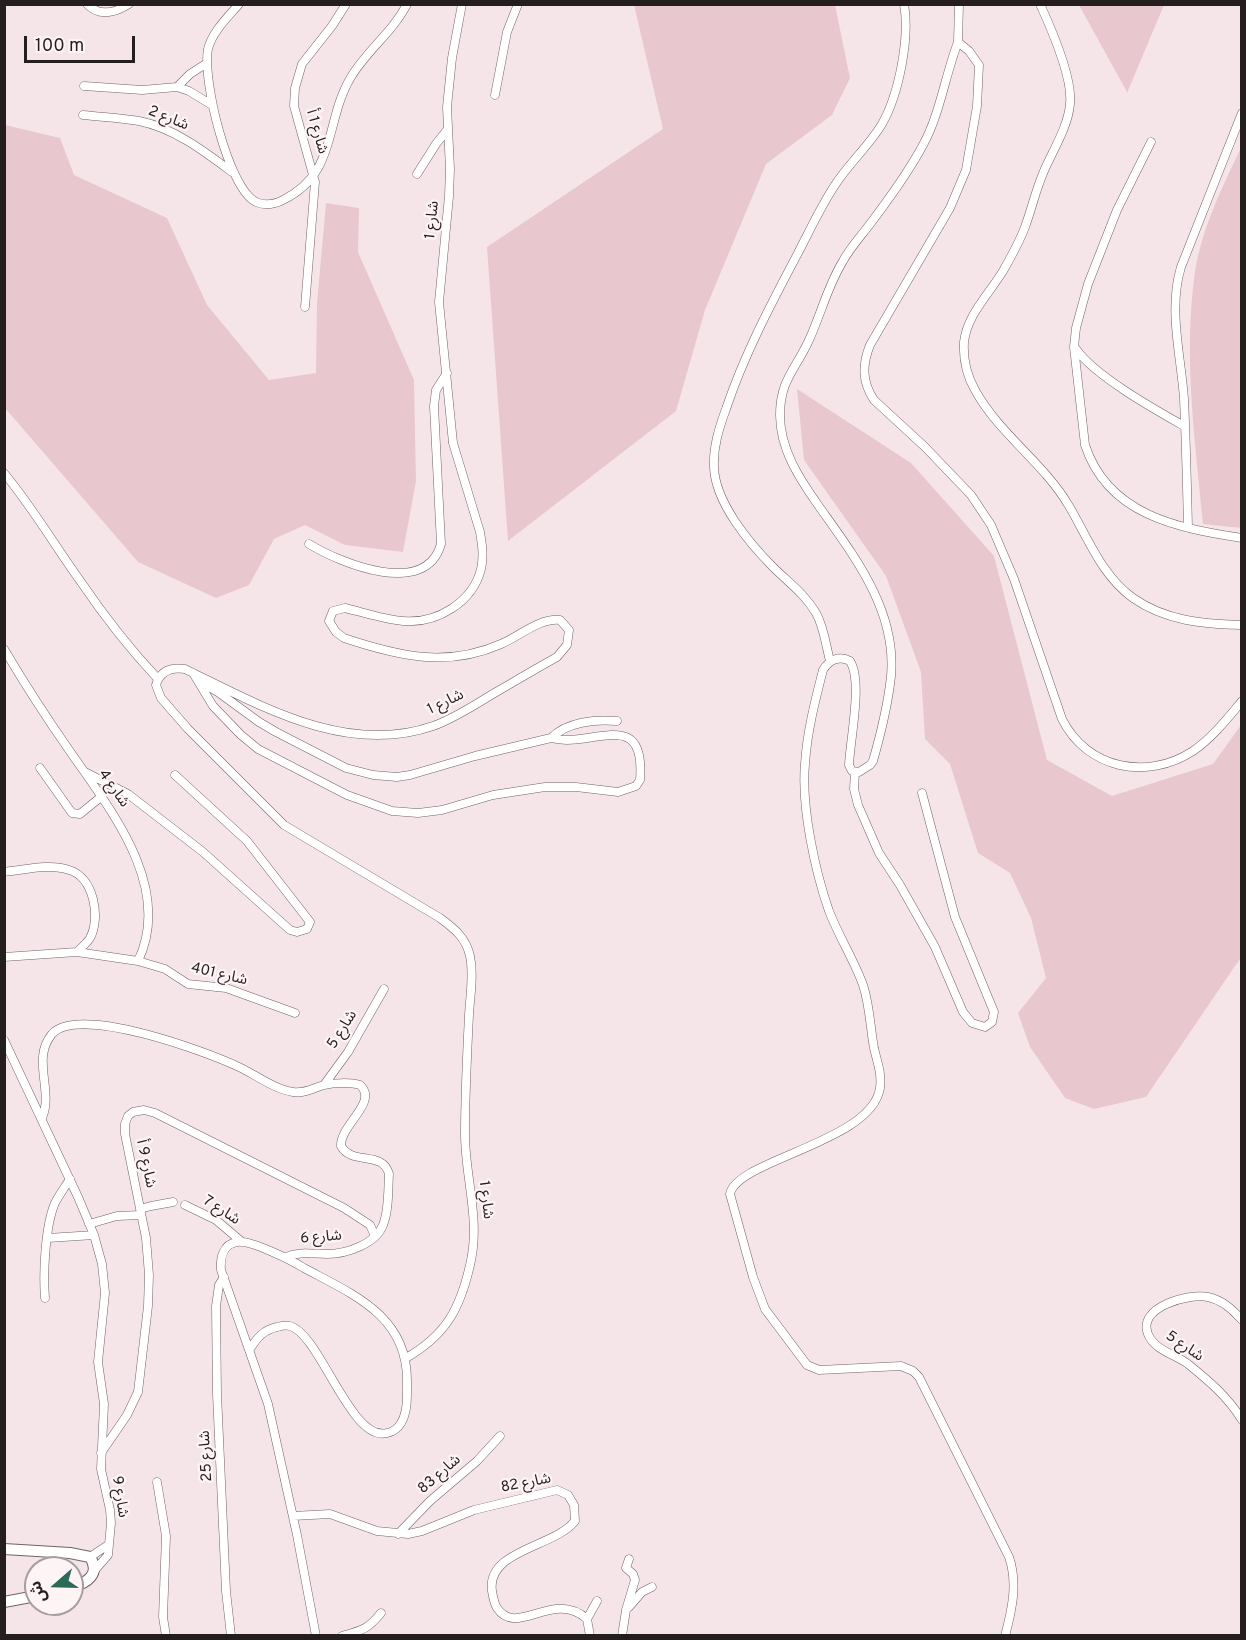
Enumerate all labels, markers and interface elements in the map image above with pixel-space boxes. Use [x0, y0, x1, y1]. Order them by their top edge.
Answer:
scale bar [27, 24, 138, 62]
text: 100 m [35, 35, 84, 58]
street label: شارع 2 [145, 103, 191, 135]
street label: شارع 1 أ [301, 108, 331, 156]
street label: شارع 1 [422, 200, 444, 240]
street label: شارع 1 [425, 687, 467, 719]
street label: شارع 4 [94, 767, 132, 811]
street label: شارع 401 [189, 960, 249, 990]
street label: شارع 5 [324, 1007, 362, 1053]
street label: شارع 9 أ [131, 1138, 159, 1190]
street label: شارع 1 [474, 1180, 496, 1220]
street label: شارع 7 [199, 1192, 243, 1230]
street label: شارع 6 [300, 1228, 342, 1248]
street label: شارع 5 [1162, 1328, 1206, 1366]
street label: شارع 25 [197, 1430, 217, 1482]
street label: شارع 83 [415, 1451, 465, 1499]
street label: شارع 82 [499, 1470, 553, 1498]
street label: شارع 9 [107, 1475, 131, 1519]
north arrow [24, 1556, 84, 1616]
text: ش [26, 1578, 52, 1605]

